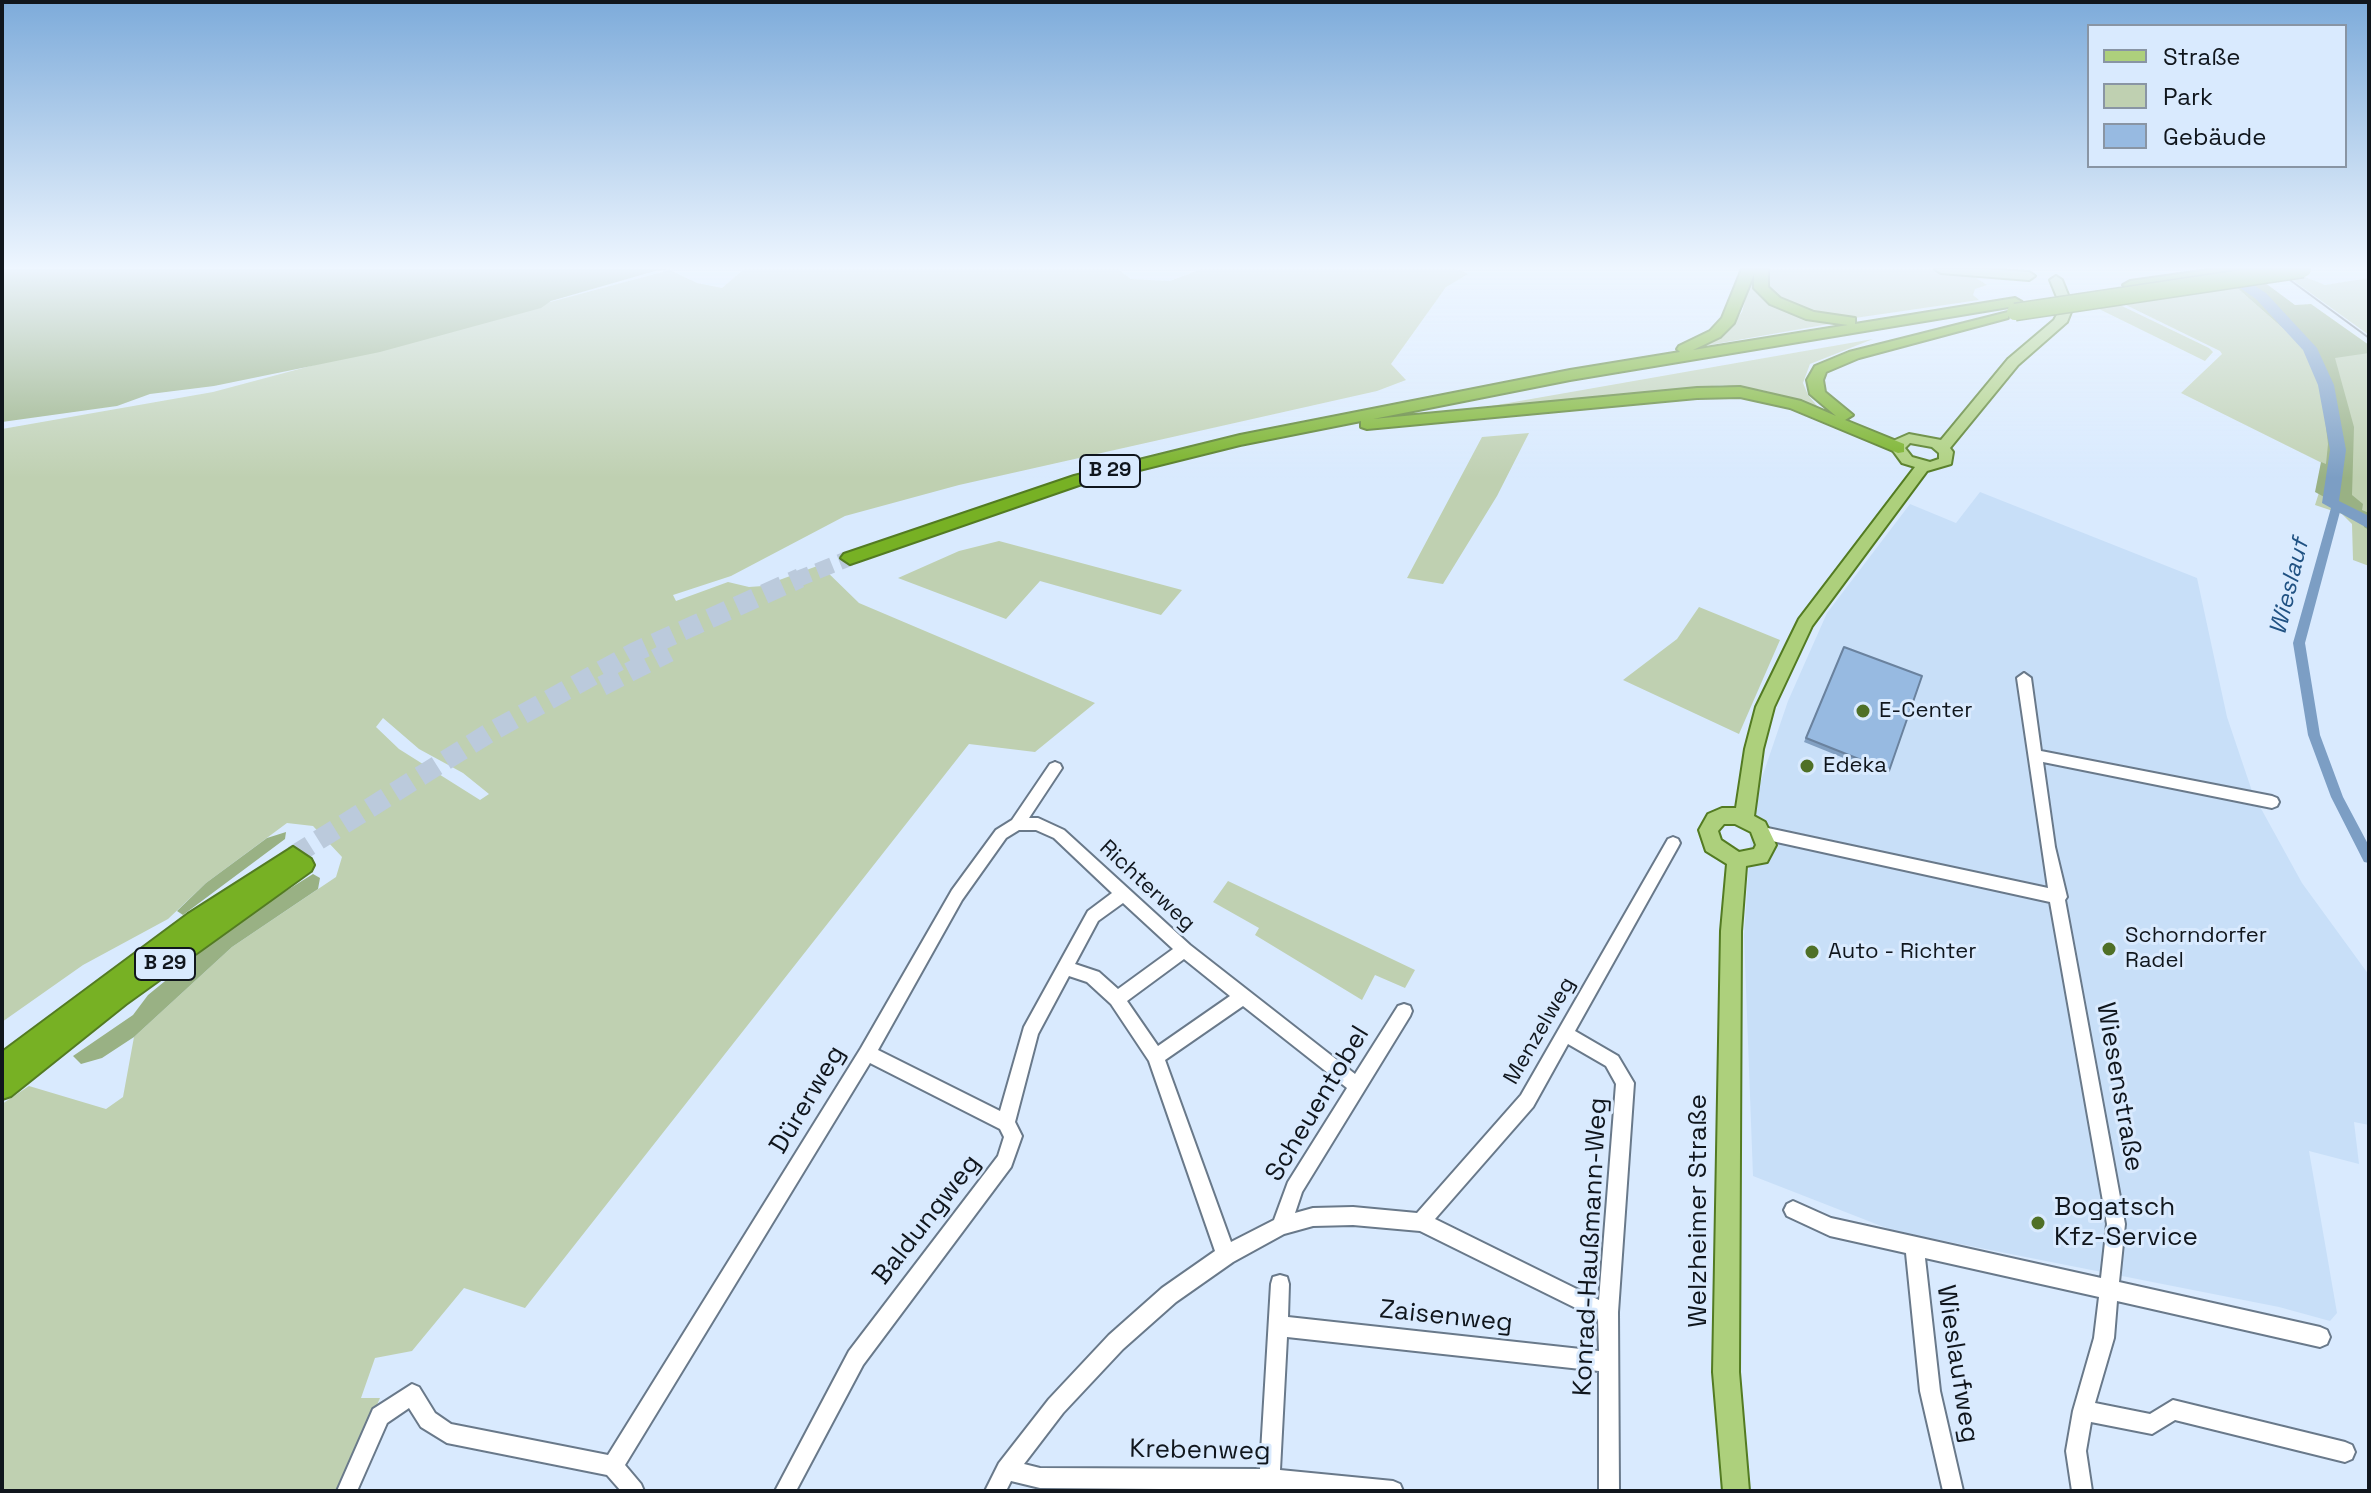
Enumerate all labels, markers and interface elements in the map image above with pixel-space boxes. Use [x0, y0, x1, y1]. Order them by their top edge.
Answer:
legend [2087, 24, 2347, 168]
text: Straße [2163, 41, 2240, 72]
text: Park [2163, 81, 2213, 112]
text: Gebäude [2163, 121, 2266, 152]
road number: B 29 [1080, 455, 1140, 487]
water label: Wieslauf [2264, 536, 2316, 638]
place label: E-Center [1879, 698, 1973, 724]
marker: E-Center [1854, 702, 1872, 720]
place label: Edeka [1823, 753, 1887, 779]
marker: Edeka [1798, 757, 1816, 775]
street label: Richterweg [1094, 835, 1200, 937]
place label: Schorndorfer Radel [2125, 923, 2267, 974]
place label: Auto - Richter [1828, 939, 1977, 965]
marker: Schorndorfer Radel [2100, 940, 2118, 958]
marker: Auto - Richter [1803, 943, 1821, 961]
road number: B 29 [135, 948, 195, 980]
street label: Menzelweg [1499, 973, 1581, 1089]
street label: Wiesenstraße [2089, 1000, 2149, 1174]
street label: Scheuentobel [1259, 1021, 1377, 1187]
street label: Dürerweg [764, 1040, 852, 1160]
street label: Welzheimer Straße [1683, 1094, 1715, 1328]
street label: Konrad-Haußmann-Weg [1568, 1097, 1614, 1397]
street label: Baldungweg [867, 1149, 987, 1291]
place label: Bogatsch Kfz-Service [2054, 1192, 2198, 1254]
marker: Bogatsch Kfz-Service [2029, 1214, 2047, 1232]
street label: Wieslaufweg [1929, 1283, 1985, 1445]
street label: Zaisenweg [1378, 1294, 1514, 1340]
street label: Krebenweg [1129, 1434, 1271, 1468]

